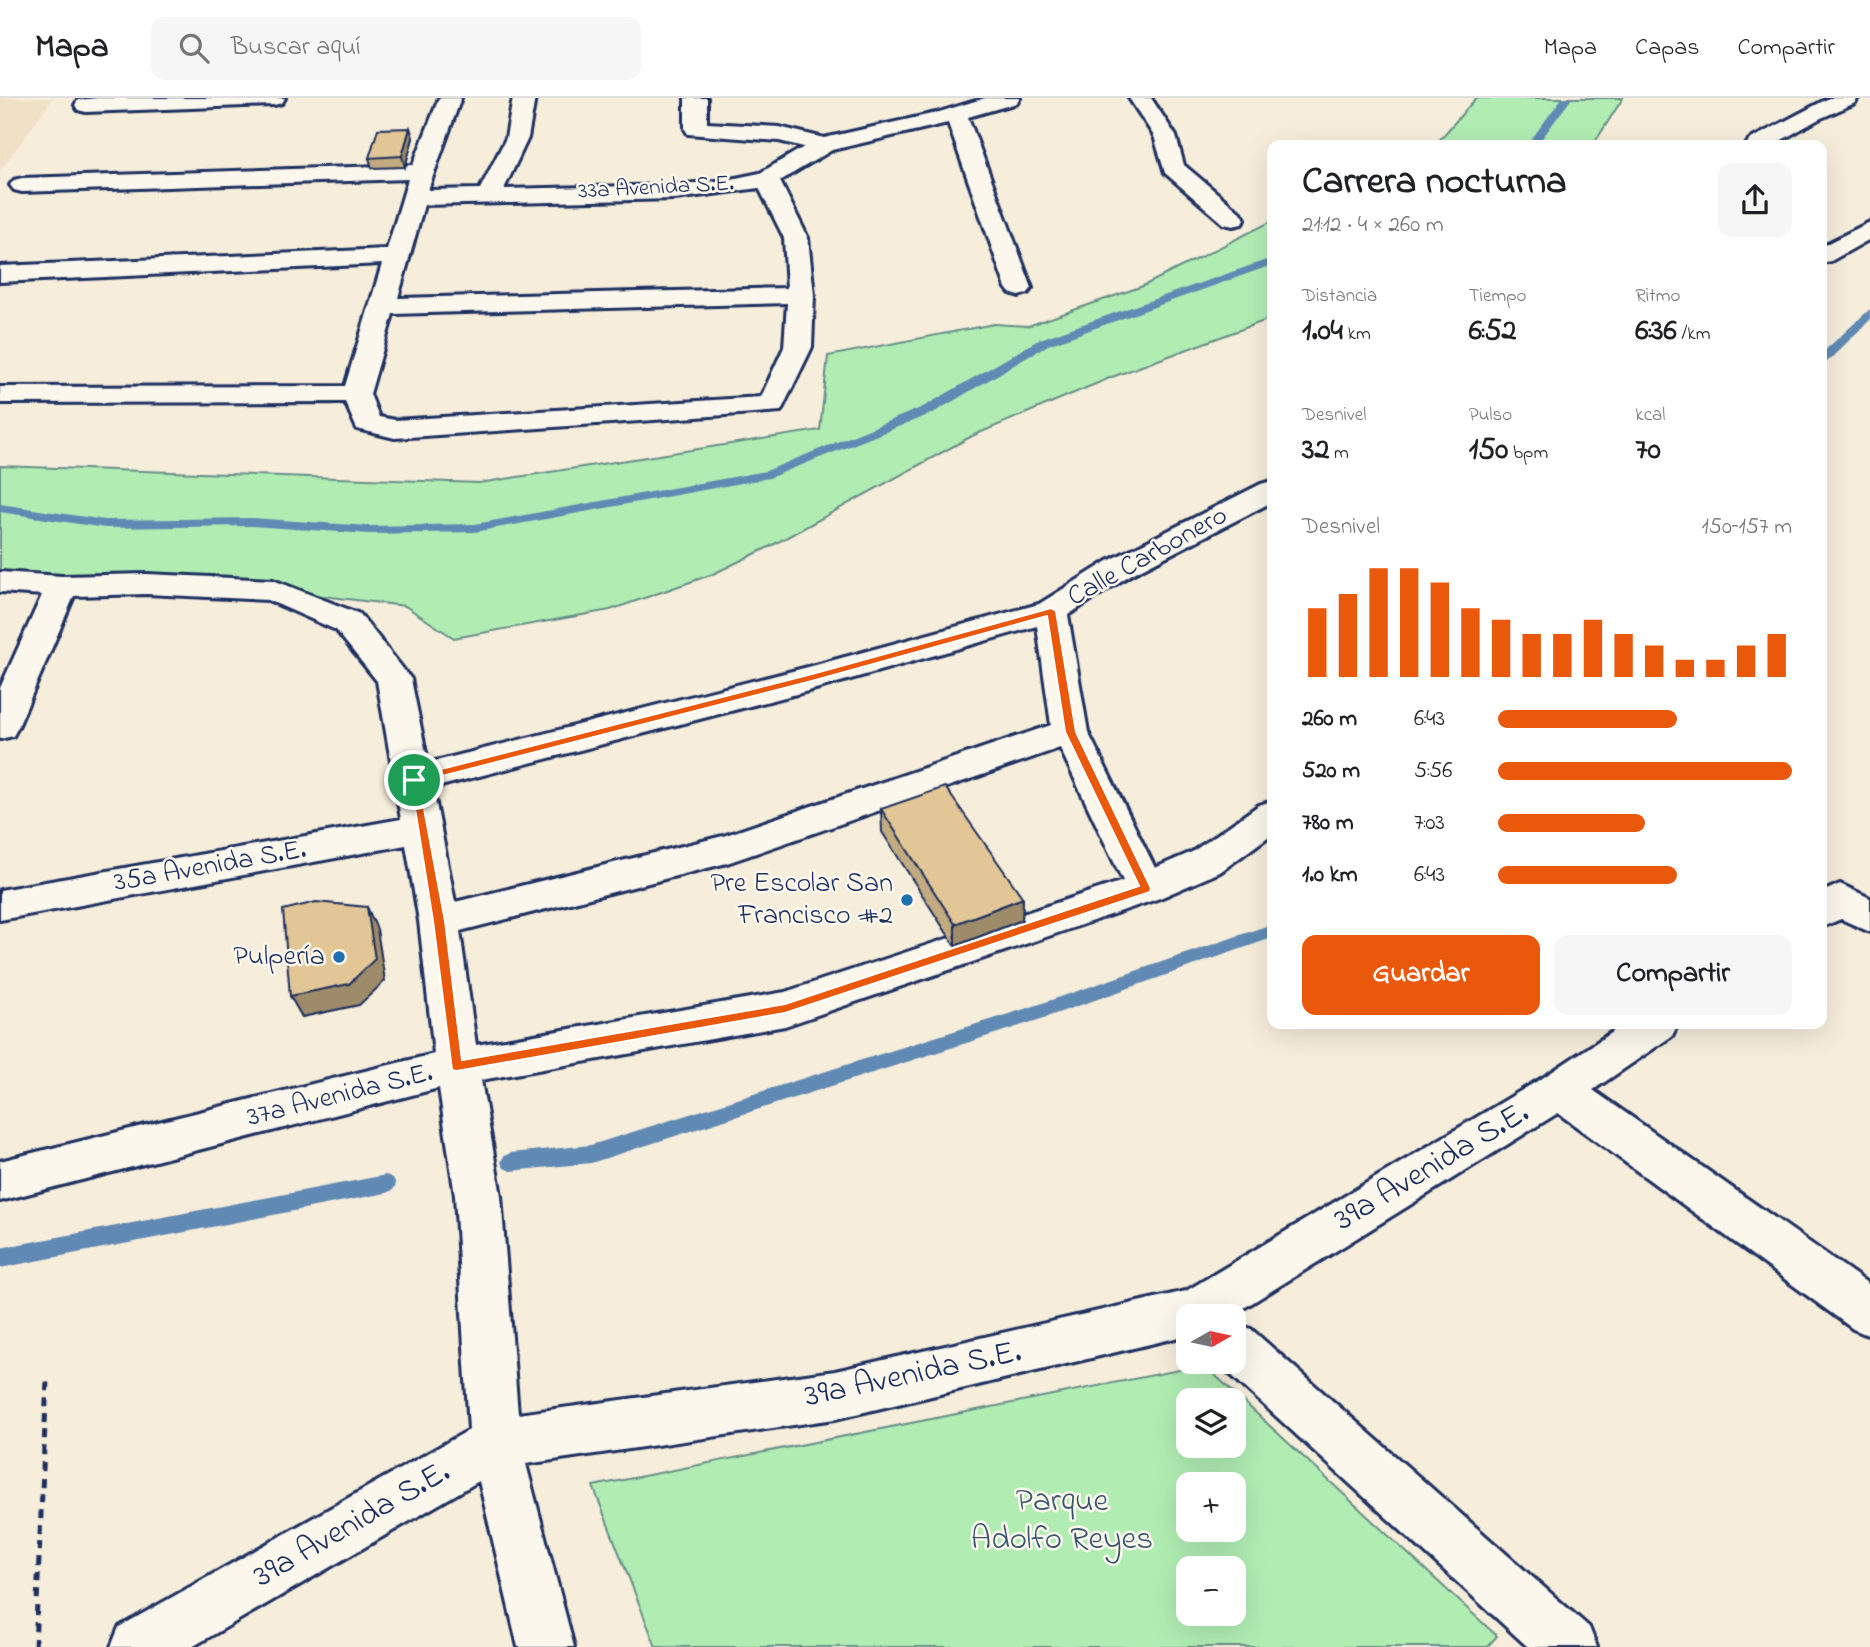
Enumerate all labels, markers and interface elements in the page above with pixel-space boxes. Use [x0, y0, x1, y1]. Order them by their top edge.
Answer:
search box [151, 17, 641, 80]
text: Mapa [35, 24, 109, 72]
icon: search [175, 29, 213, 67]
text: Buscar aquí [231, 29, 361, 67]
text: Mapa [1544, 31, 1597, 66]
text: Capas [1635, 31, 1699, 66]
text: Compartir [1737, 31, 1835, 66]
text: Carrera nocturna [1302, 155, 1567, 211]
button: share [1718, 163, 1792, 237]
street label: 33a Avenida S.E. [577, 167, 735, 209]
text: 21:12 · 4 × 260 m [1302, 209, 1444, 242]
text: Distancia [1302, 283, 1377, 310]
text: Tiempo [1469, 283, 1526, 310]
text: Ritmo [1635, 283, 1680, 310]
text: 1.04 [1302, 310, 1343, 354]
text: 6:52 [1469, 310, 1516, 354]
text: 6:36 [1635, 310, 1677, 354]
text: km [1343, 321, 1371, 348]
text: /km [1677, 321, 1710, 348]
text: Desnivel [1302, 402, 1367, 429]
text: Pulso [1469, 402, 1512, 429]
text: kcal [1635, 402, 1666, 429]
text: 32 [1302, 429, 1329, 473]
text: 150 [1469, 429, 1508, 473]
text: 70 [1635, 429, 1661, 473]
text: m [1329, 440, 1349, 467]
text: bpm [1508, 440, 1548, 467]
street label: Calle Carbonero [1060, 496, 1236, 618]
text: Desnivel [1302, 511, 1380, 544]
text: 150–157 m [1701, 511, 1792, 544]
text: 260 m [1302, 703, 1357, 736]
text: 6:43 [1414, 703, 1445, 736]
pin [384, 750, 444, 810]
text: 520 m [1302, 755, 1360, 788]
text: 5:56 [1414, 755, 1452, 788]
icon: arrive [395, 761, 433, 799]
text: 780 m [1302, 807, 1354, 840]
text: 7:03 [1414, 807, 1445, 840]
street label: 35a Avenida S.E. [111, 830, 309, 904]
text: 1.0 km [1302, 859, 1358, 892]
text: 6:43 [1414, 859, 1445, 892]
place label: Pre Escolar San Francisco #2 [710, 864, 893, 937]
marker: Pre Escolar San Francisco #2 [899, 892, 915, 908]
button: Guardar [1302, 935, 1540, 1015]
button: Compartir [1554, 935, 1792, 1015]
place label: Pulpería [233, 937, 325, 978]
marker: Pulpería [331, 949, 347, 965]
street label: 37a Avenida S.E. [243, 1053, 437, 1139]
street label: 39a Avenida S.E. [1325, 1090, 1539, 1244]
north arrow [1176, 1304, 1246, 1374]
map controls [1176, 1304, 1246, 1626]
street label: 39a Avenida S.E. [800, 1329, 1026, 1421]
button: layers [1176, 1388, 1246, 1458]
street label: 39a Avenida S.E. [245, 1449, 459, 1601]
button: + [1176, 1472, 1246, 1542]
park label: Parque Adolfo Reyes [971, 1478, 1153, 1564]
button: − [1176, 1556, 1246, 1626]

